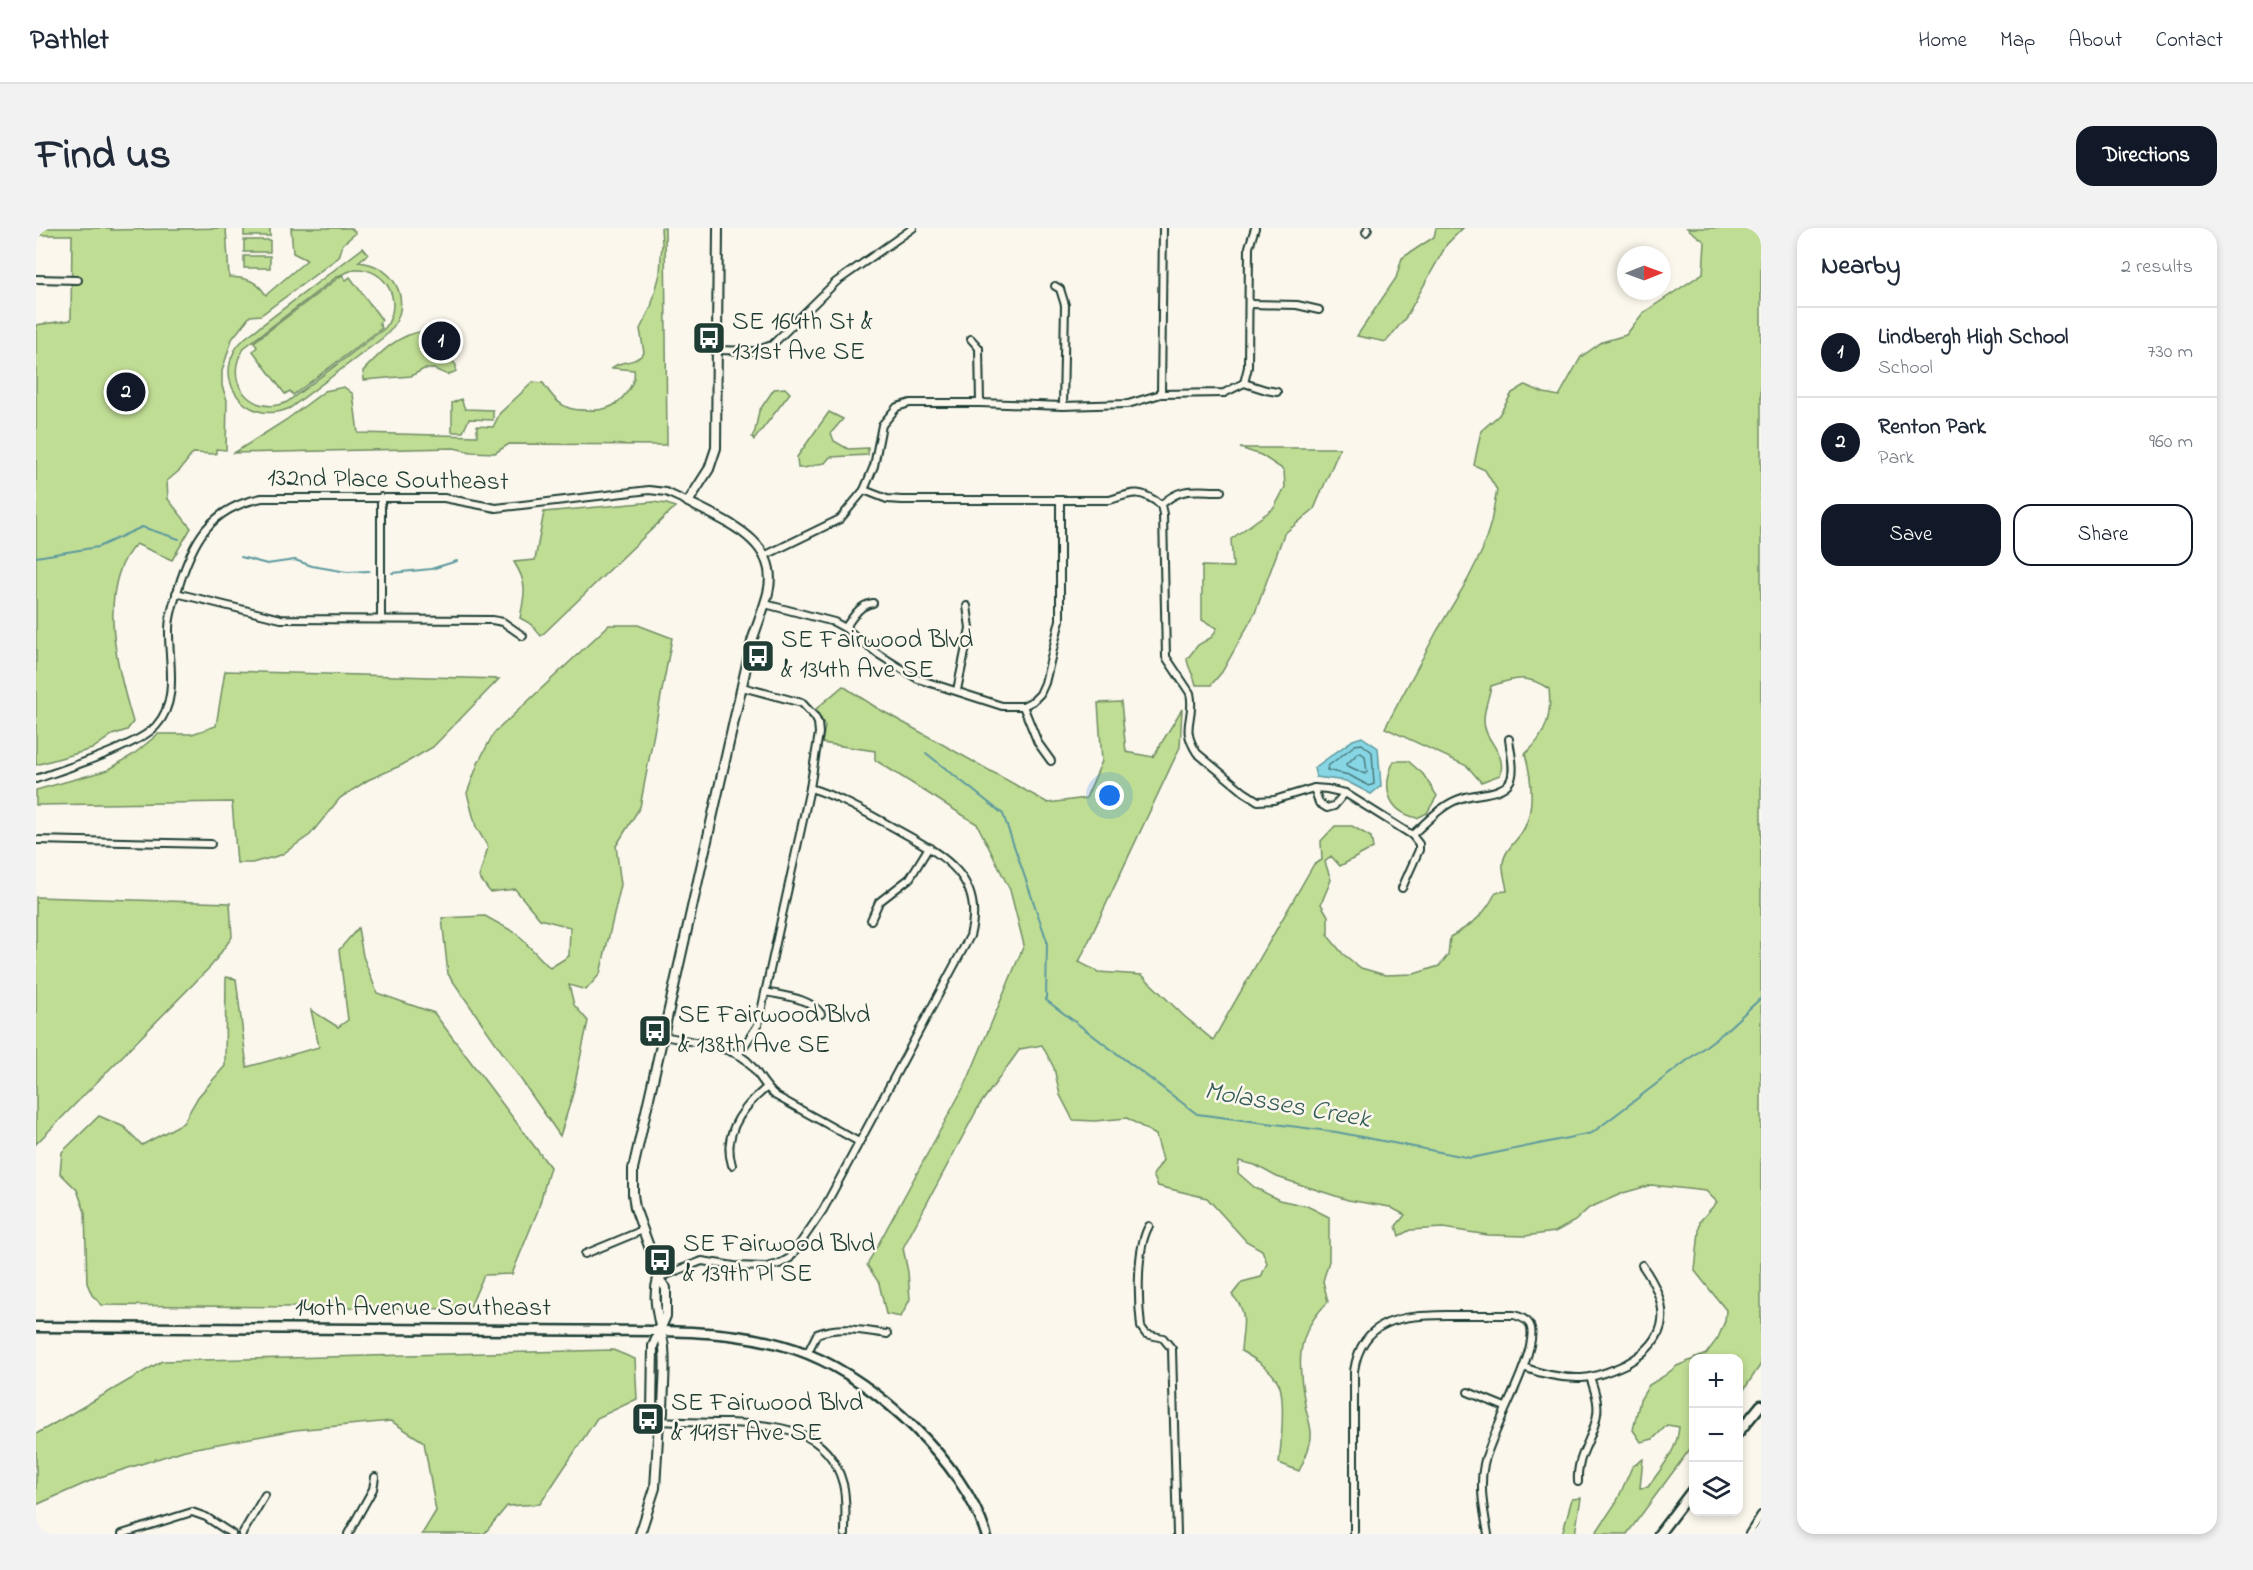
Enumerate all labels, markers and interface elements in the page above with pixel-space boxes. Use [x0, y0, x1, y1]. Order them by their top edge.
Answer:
text: Pathlet [30, 21, 109, 62]
text: Home [1918, 26, 1967, 56]
text: Map [2000, 26, 2035, 56]
text: About [2068, 26, 2122, 56]
text: Contact [2155, 26, 2223, 56]
text: Find us [36, 126, 171, 187]
button: Directions [2076, 126, 2217, 186]
north arrow [1617, 246, 1671, 300]
text: Nearby [1821, 248, 1900, 286]
text: 2 results [2121, 253, 2193, 282]
place label: SE 164th St & 131st Ave SE [732, 304, 873, 372]
pin: 1 [422, 318, 460, 364]
bus stop icon: SE 164th St & 131st Ave SE [691, 320, 727, 356]
text: Lindbergh High School [1878, 322, 2069, 354]
text: 1 [1837, 338, 1844, 367]
text: 730 m [2147, 338, 2193, 367]
text: School [1878, 354, 1933, 383]
pin: 2 [106, 370, 146, 414]
text: Renton Park [1878, 412, 1986, 444]
text: 2 [1836, 428, 1845, 457]
text: 960 m [2149, 428, 2193, 457]
text: Park [1878, 444, 1914, 473]
street label: 132nd Place Southeast [267, 460, 509, 502]
button: Save [1821, 504, 2001, 566]
button: Share [2013, 504, 2193, 566]
place label: SE Fairwood Blvd & 134th Ave SE [781, 622, 974, 690]
bus stop icon: SE Fairwood Blvd & 134th Ave SE [740, 638, 776, 674]
your location [1095, 781, 1124, 810]
place label: SE Fairwood Blvd & 138th Ave SE [678, 997, 871, 1065]
bus stop icon: SE Fairwood Blvd & 138th Ave SE [637, 1013, 673, 1049]
water label: Molasses Creek [1201, 1072, 1374, 1140]
place label: SE Fairwood Blvd & 139th Pl SE [683, 1226, 876, 1294]
bus stop icon: SE Fairwood Blvd & 139th Pl SE [642, 1242, 678, 1278]
street label: 140th Avenue Southeast [295, 1290, 551, 1328]
map controls [1689, 1354, 1743, 1516]
button: + [1689, 1354, 1743, 1408]
place label: SE Fairwood Blvd & 141st Ave SE [671, 1385, 864, 1453]
bus stop icon: SE Fairwood Blvd & 141st Ave SE [630, 1401, 666, 1437]
button: − [1689, 1408, 1743, 1462]
button: layers [1689, 1462, 1743, 1516]

